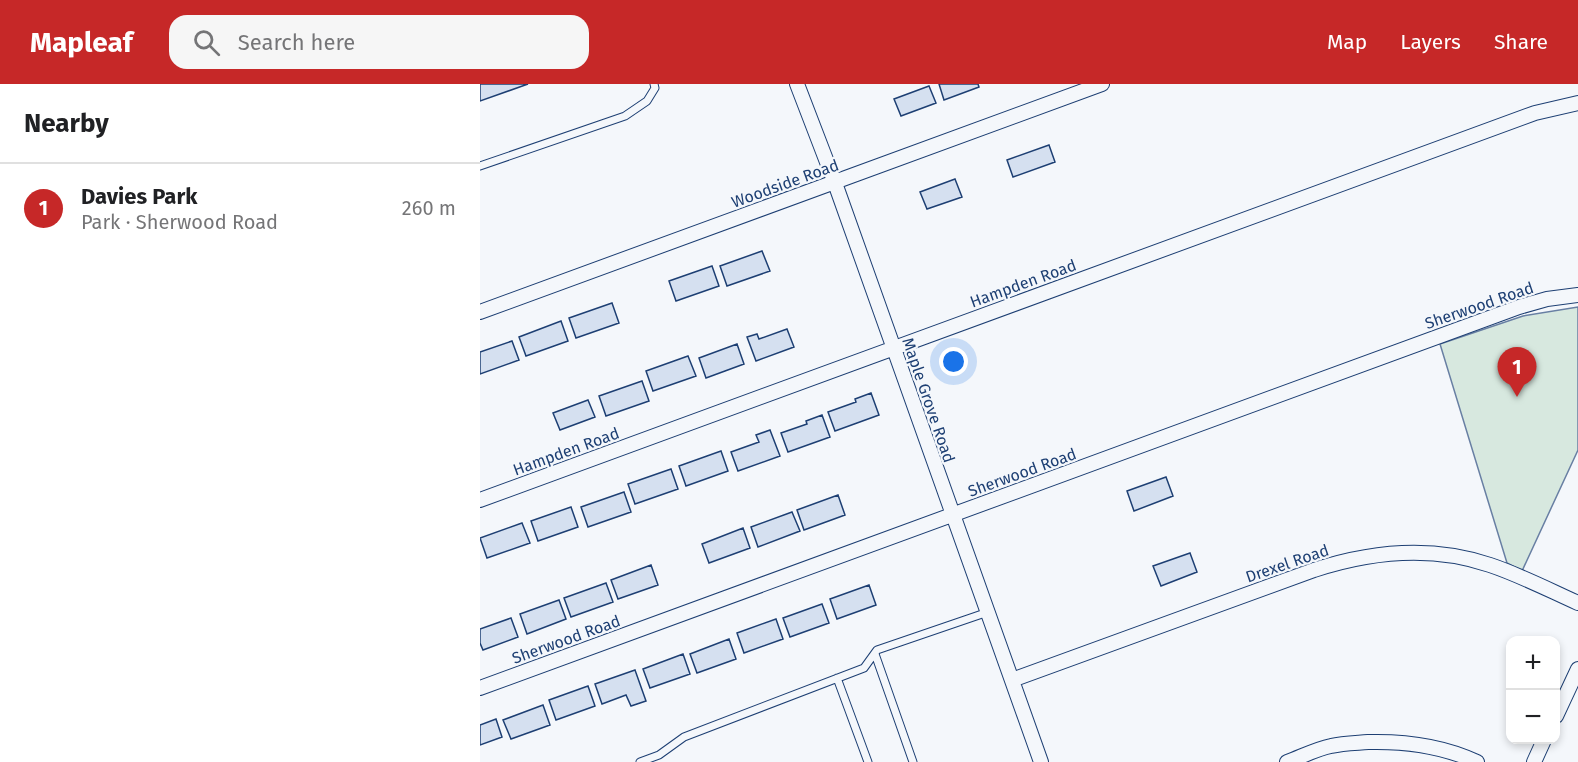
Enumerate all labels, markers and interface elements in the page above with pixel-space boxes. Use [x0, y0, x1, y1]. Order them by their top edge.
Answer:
search box [169, 15, 589, 69]
text: Mapleaf [30, 26, 133, 59]
icon: search [190, 26, 223, 59]
text: Search here [238, 29, 355, 56]
text: Map [1327, 29, 1367, 55]
text: Layers [1400, 29, 1461, 55]
text: Share [1494, 29, 1548, 55]
text: Nearby [24, 108, 109, 139]
street label: Woodside Road [729, 155, 841, 212]
text: Davies Park [81, 183, 197, 210]
text: 1 [39, 196, 48, 220]
text: 260 m [402, 196, 456, 220]
text: Park · Sherwood Road [81, 210, 278, 234]
street label: Hampden Road [967, 255, 1079, 311]
street label: Sherwood Road [1422, 278, 1536, 333]
street label: Maple Grove Road [898, 335, 959, 465]
your location [939, 347, 968, 376]
pin: 1 [1498, 348, 1536, 397]
street label: Hampden Road [510, 423, 622, 479]
street label: Sherwood Road [965, 444, 1079, 501]
street label: Drexel Road [1243, 540, 1331, 587]
street label: Sherwood Road [509, 611, 623, 668]
map controls [1506, 636, 1560, 744]
button: + [1506, 636, 1560, 690]
button: − [1506, 690, 1560, 744]

